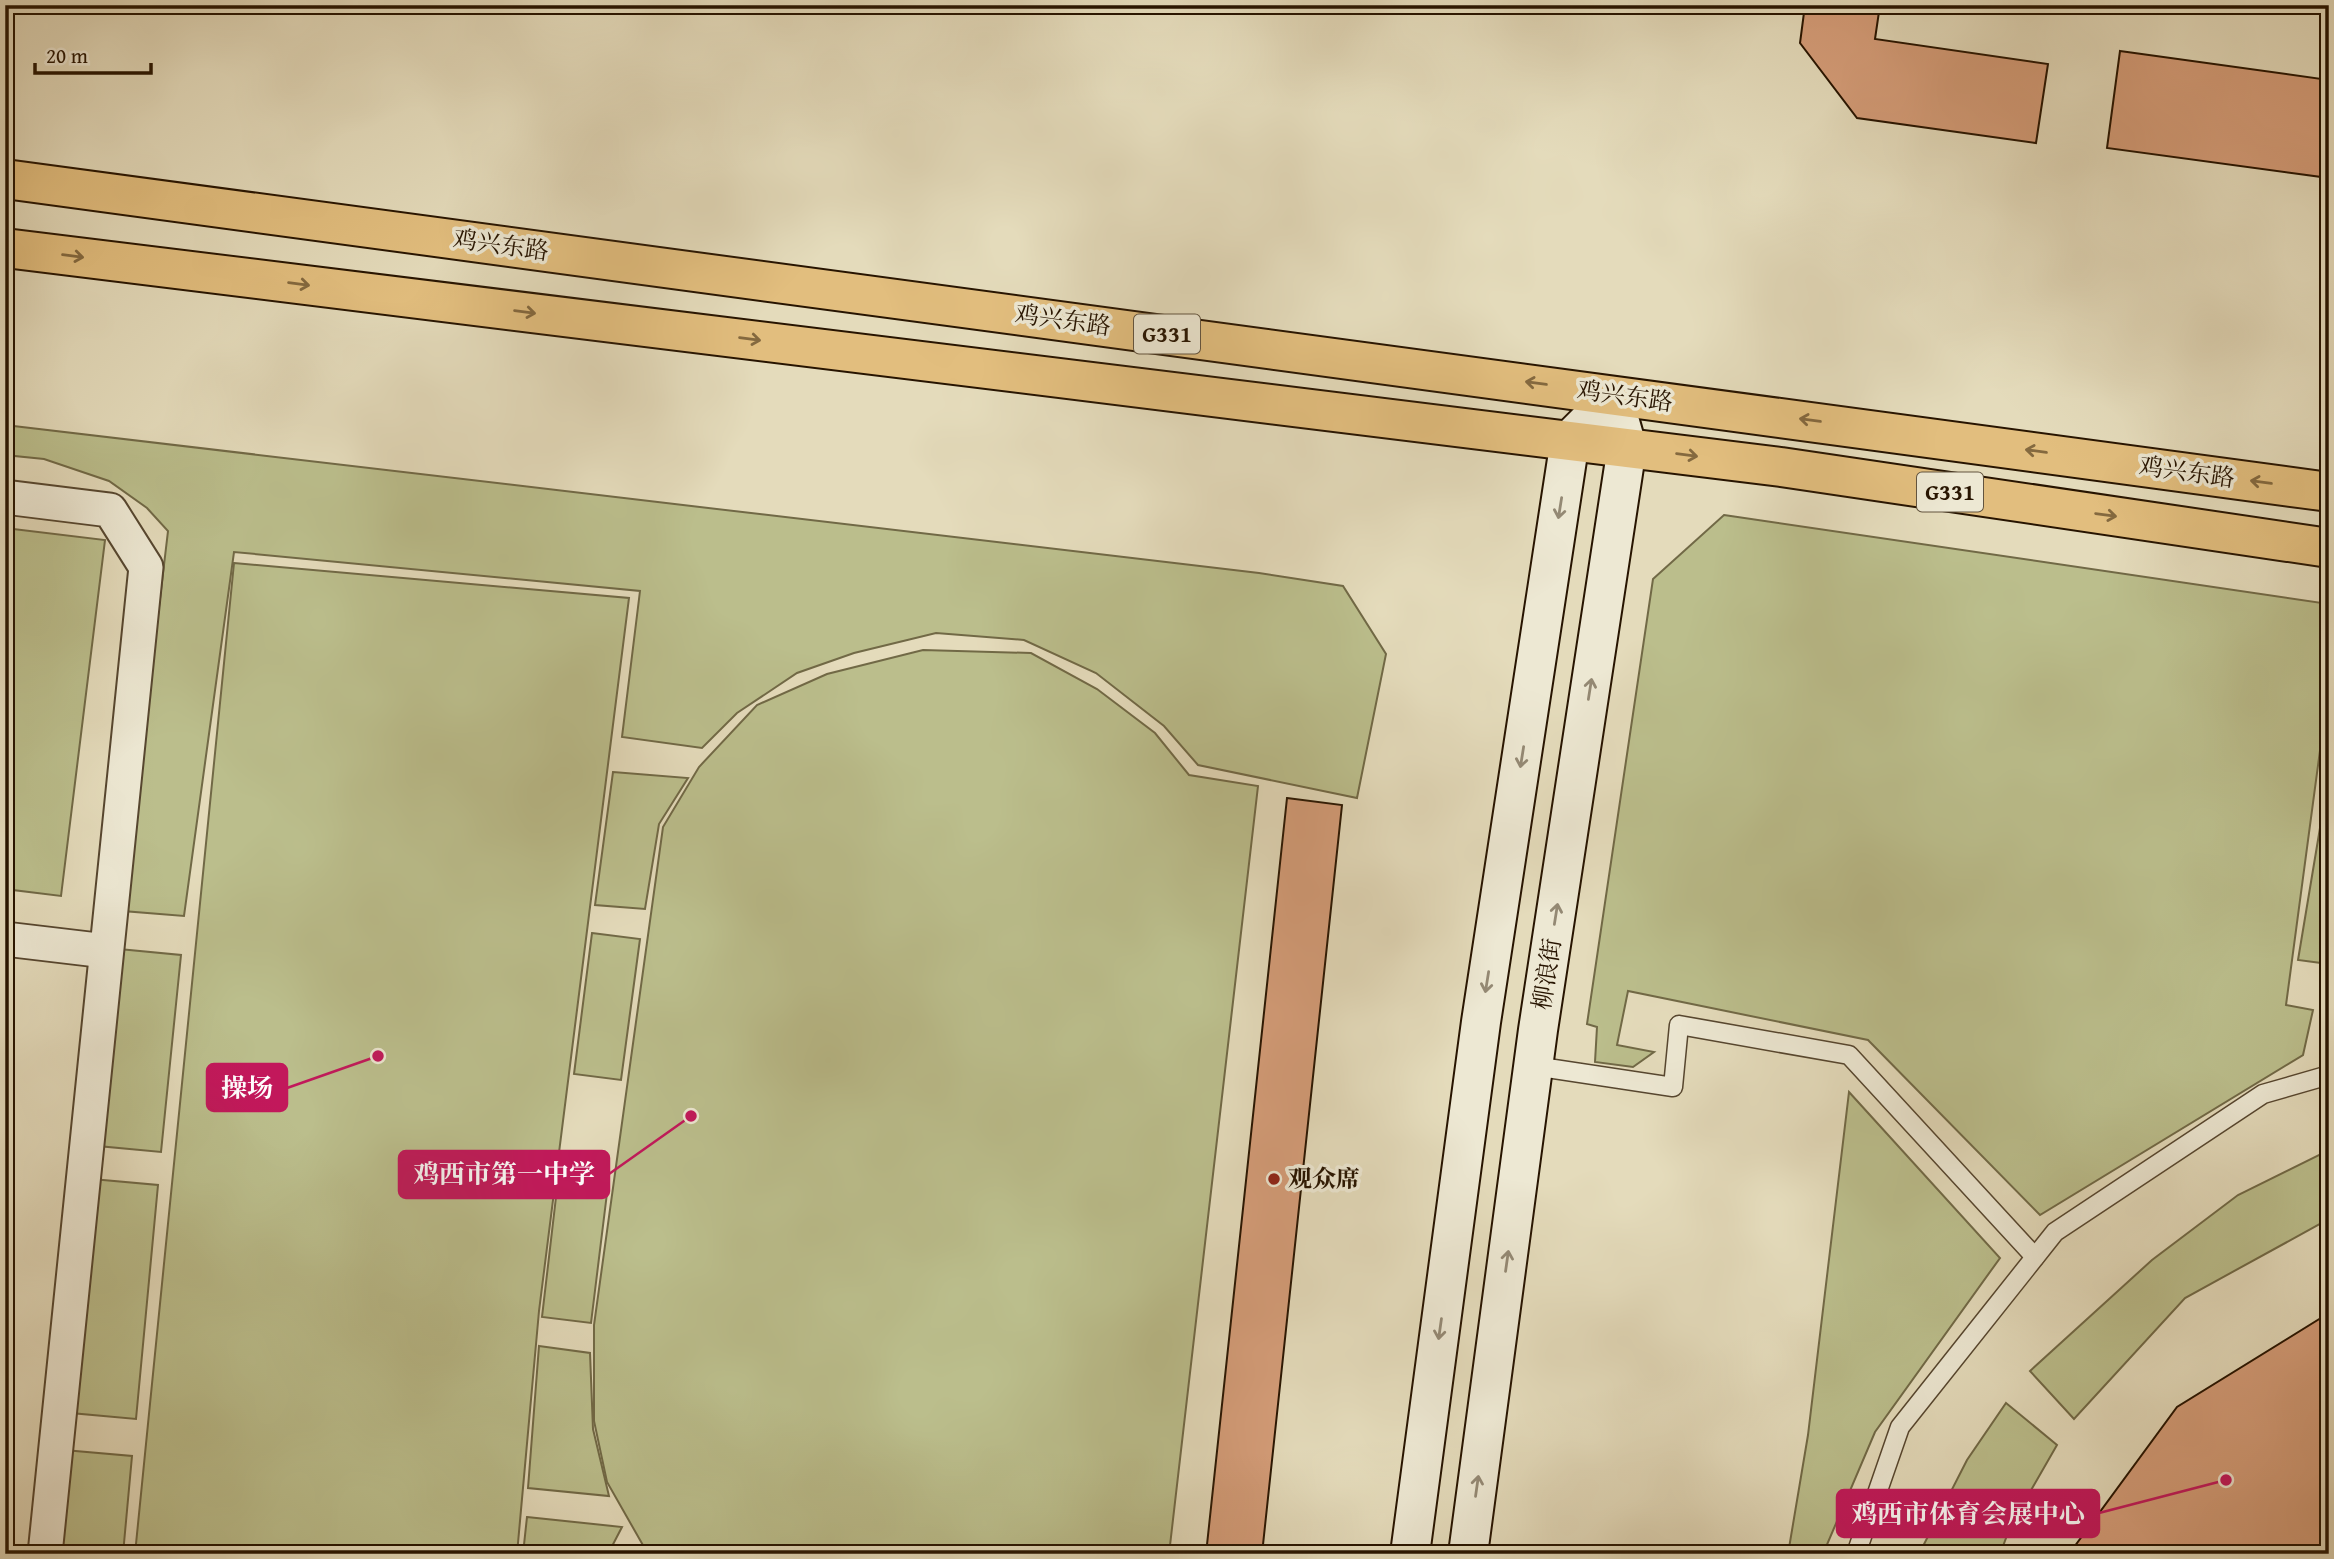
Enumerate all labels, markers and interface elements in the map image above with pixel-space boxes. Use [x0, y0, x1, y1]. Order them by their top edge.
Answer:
scale bar [35, 32, 150, 76]
text: 20 m [46, 40, 88, 71]
street label: 鸡兴东路 [451, 220, 551, 269]
one-way arrow [61, 249, 84, 262]
one-way arrow [287, 277, 310, 290]
street label: 鸡兴东路 [1013, 295, 1113, 344]
one-way arrow [513, 305, 535, 318]
road number: G331 [1134, 314, 1200, 354]
one-way arrow [739, 333, 761, 346]
street label: 鸡兴东路 [1575, 371, 1675, 420]
one-way arrow [1526, 377, 1548, 390]
one-way arrow [1800, 414, 1822, 427]
one-way arrow [2025, 445, 2048, 458]
street label: 鸡兴东路 [2137, 447, 2237, 496]
one-way arrow [1675, 448, 1698, 461]
road number: G331 [1917, 472, 1983, 512]
one-way arrow [2250, 476, 2273, 489]
one-way arrow [1553, 496, 1566, 519]
one-way arrow [2094, 508, 2117, 521]
one-way arrow [1584, 678, 1597, 701]
one-way arrow [1515, 745, 1528, 768]
one-way arrow [1550, 903, 1563, 926]
street label: 柳浪街 [1524, 936, 1569, 1012]
one-way arrow [1480, 970, 1493, 993]
callout: 操场 [207, 1064, 287, 1111]
text: 操场 [221, 1068, 273, 1107]
callout: 鸡西市第一中学 [399, 1151, 609, 1198]
text: 鸡西市第一中学 [413, 1154, 595, 1193]
place label: 观众席 [1288, 1161, 1360, 1196]
marker: 观众席 [1266, 1171, 1282, 1187]
one-way arrow [1501, 1250, 1514, 1272]
one-way arrow [1433, 1317, 1446, 1339]
one-way arrow [1471, 1475, 1484, 1498]
callout: 鸡西市体育会展中心 [1837, 1490, 2099, 1537]
text: 鸡西市体育会展中心 [1851, 1494, 2085, 1533]

